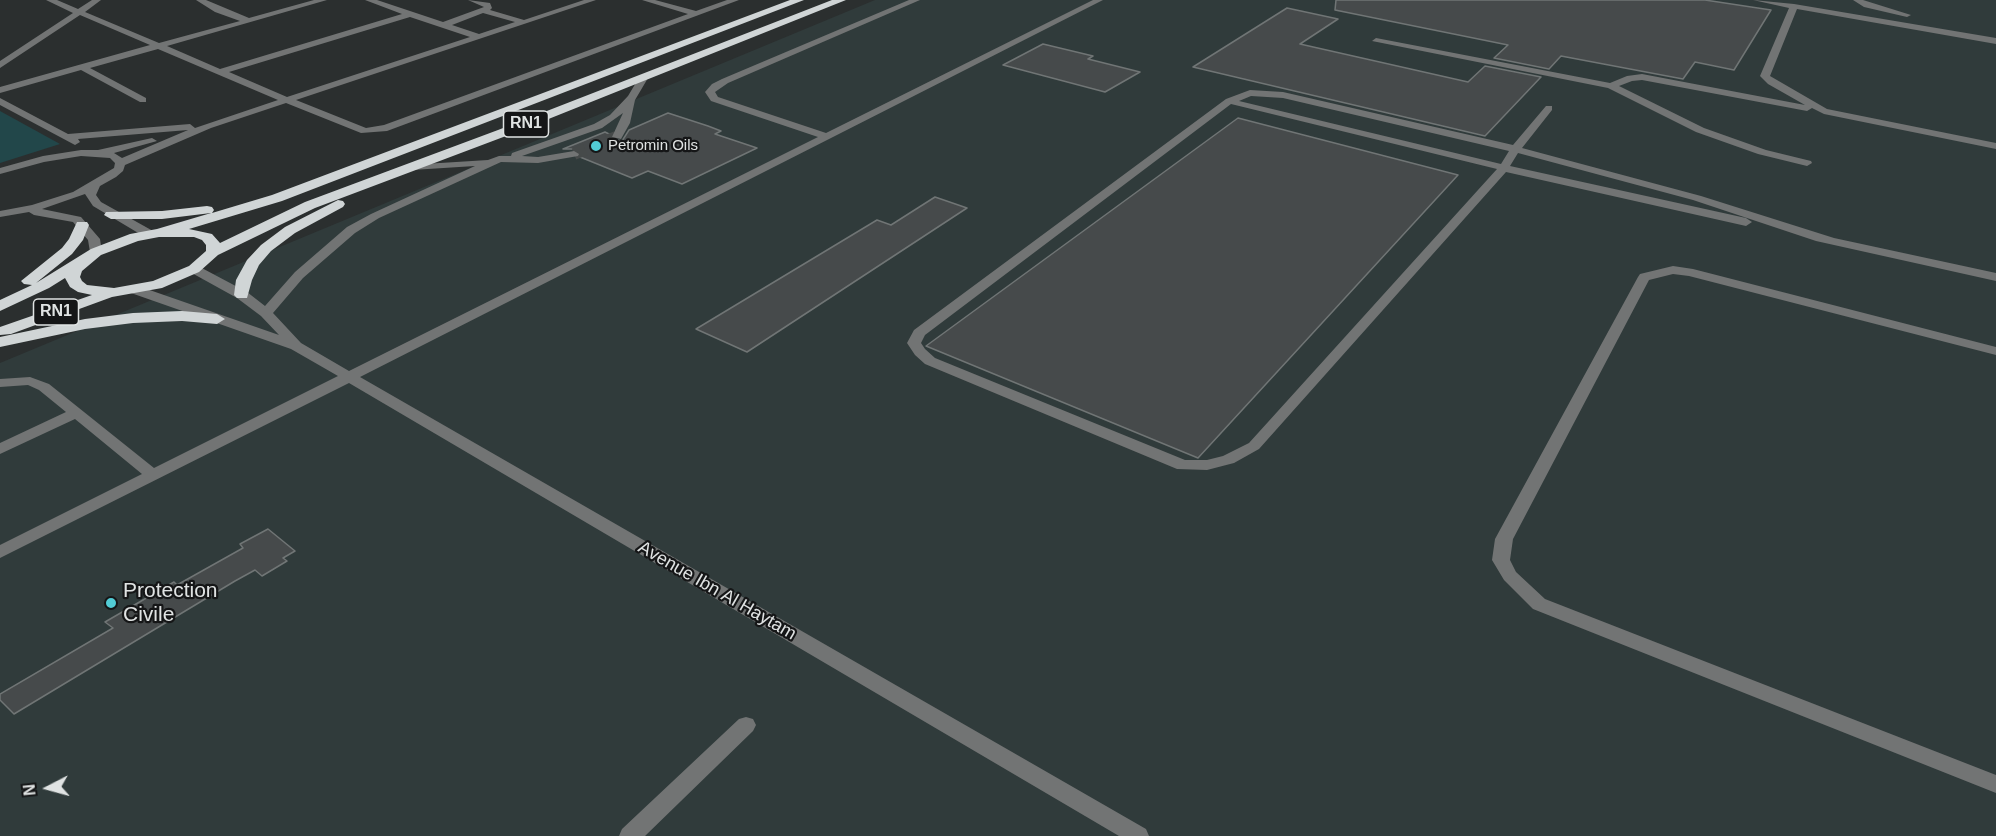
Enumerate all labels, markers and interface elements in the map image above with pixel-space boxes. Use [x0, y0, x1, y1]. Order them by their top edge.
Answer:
road number: RN1 [504, 111, 548, 137]
place label: Petromin Oils [608, 137, 698, 155]
marker: Petromin Oils [589, 139, 603, 153]
road number: RN1 [34, 299, 78, 325]
street label: Avenue Ibn Al Haytam [634, 537, 800, 645]
place label: Protection Civile [123, 578, 218, 628]
marker: Protection Civile [104, 596, 118, 610]
north arrow [18, 758, 78, 818]
text: N [21, 783, 39, 797]

